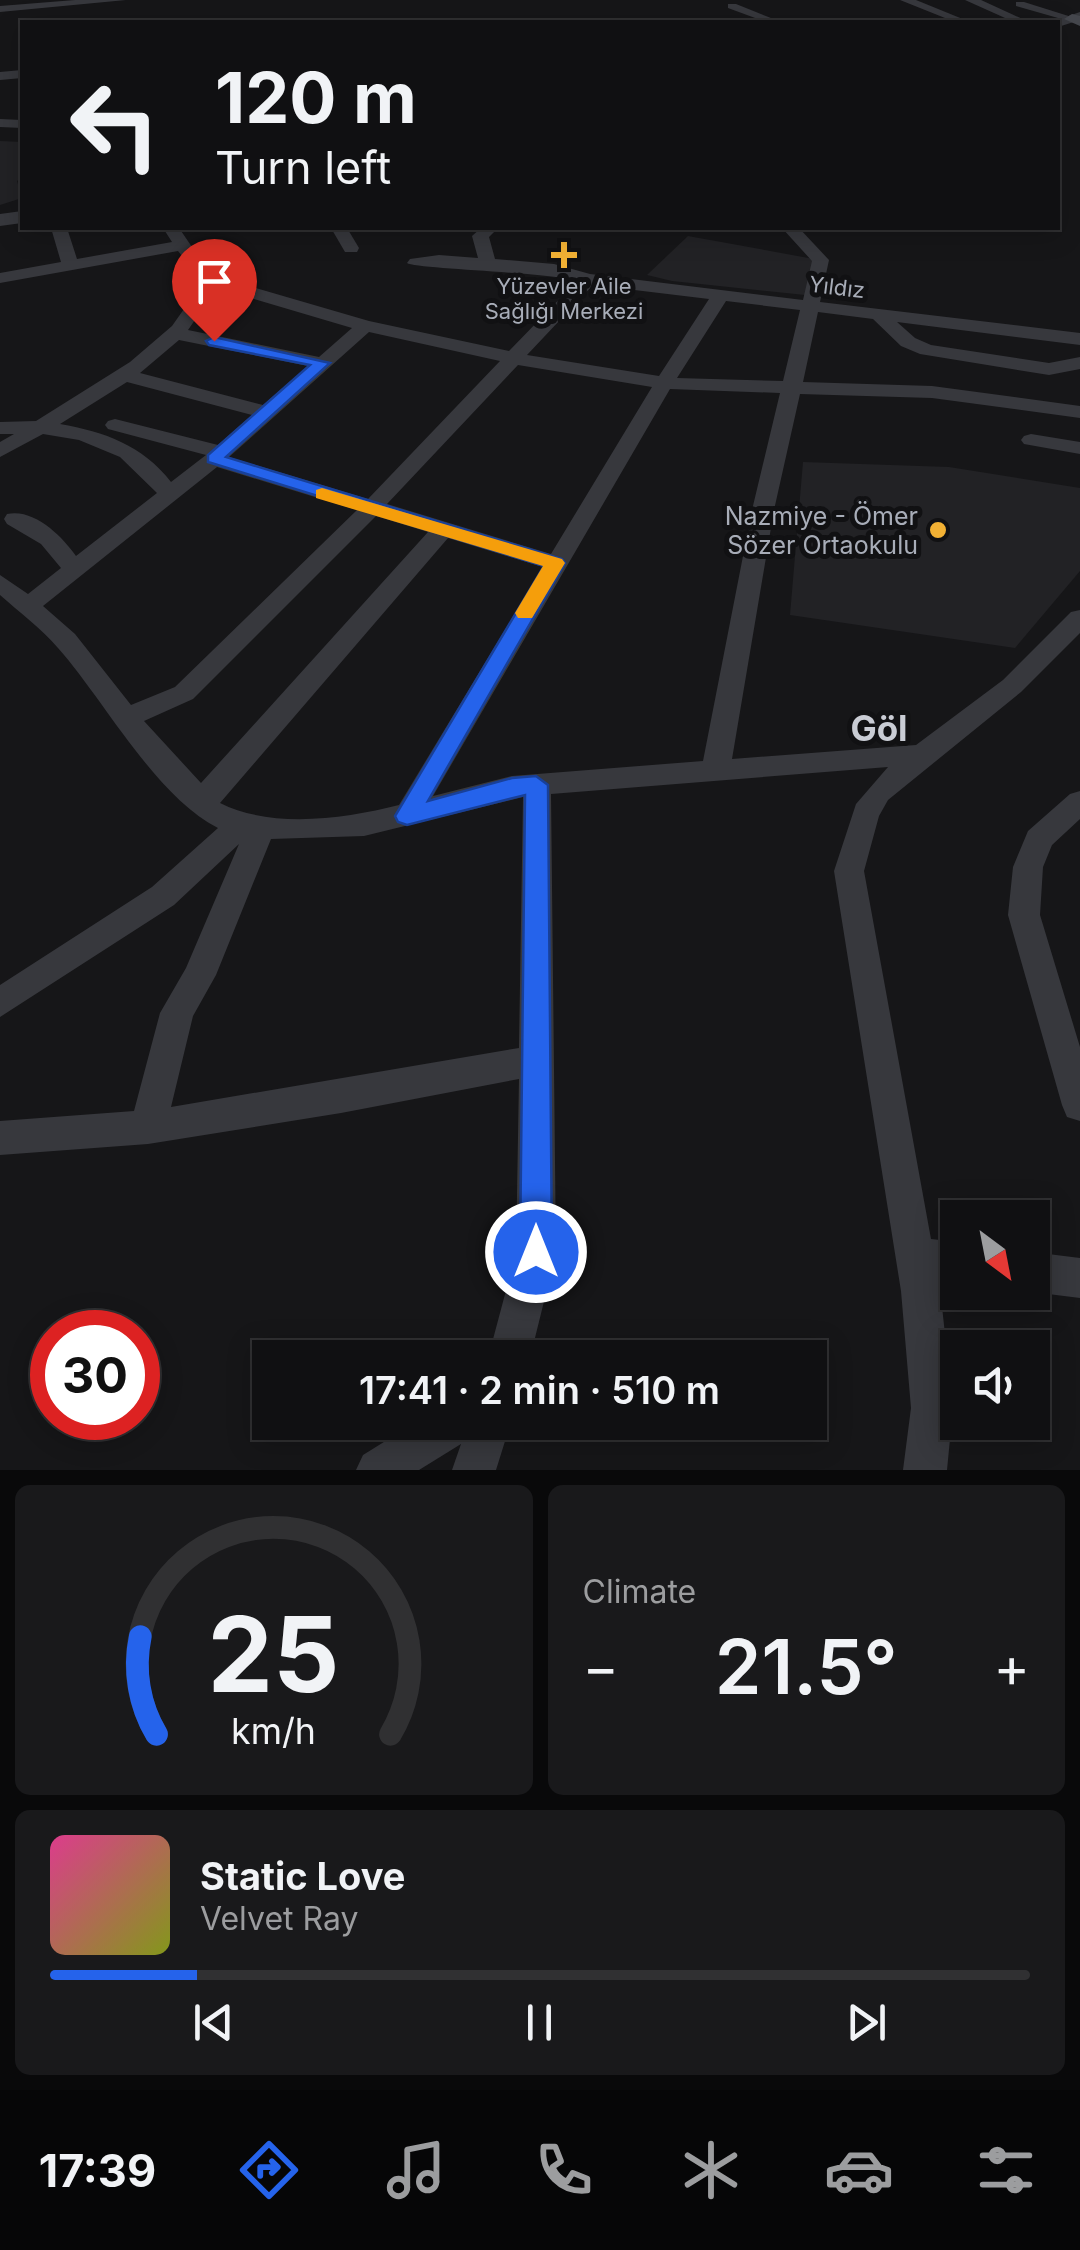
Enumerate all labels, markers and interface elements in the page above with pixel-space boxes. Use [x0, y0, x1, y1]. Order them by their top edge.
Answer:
text: 120 m [215, 55, 417, 140]
icon: left [50, 60, 180, 190]
text: Turn left [215, 140, 391, 195]
pin [172, 239, 257, 342]
marker: Yüzevler Aile Sağlığı Merkezi [551, 242, 577, 268]
icon: arrive [187, 254, 242, 309]
street label: Yıldız [808, 271, 866, 303]
place label: Yüzevler Aile Sağlığı Merkezi [485, 273, 643, 324]
place label: Nazmiye - Ömer Sözer Ortaokulu [725, 501, 918, 560]
marker: Nazmiye - Ömer Sözer Ortaokulu [927, 519, 949, 541]
district label: Göl [850, 707, 908, 749]
position arrow [484, 1200, 588, 1304]
north arrow [940, 1200, 1050, 1310]
map controls [940, 1200, 1050, 1440]
speed limit sign: 30 [30, 1310, 160, 1440]
button: sound [940, 1330, 1050, 1440]
text: 17:41 · 2 min · 510 m [359, 1367, 720, 1413]
text: Climate [583, 1572, 696, 1611]
text: 25 [208, 1591, 340, 1717]
text: 21.5° [715, 1621, 898, 1712]
text: − [583, 1634, 619, 1700]
text: + [994, 1634, 1030, 1700]
text: km/h [231, 1709, 316, 1753]
text: Static Love [200, 1853, 405, 1899]
text: Velvet Ray [200, 1899, 358, 1938]
icon: previous [186, 1995, 241, 2050]
icon: pause [512, 1995, 567, 2050]
icon: next [839, 1995, 894, 2050]
icon: directions [234, 2135, 304, 2205]
icon: music [381, 2135, 451, 2205]
icon: phone [529, 2135, 599, 2205]
icon: climate [676, 2135, 746, 2205]
icon: car [824, 2135, 894, 2205]
icon: filters [971, 2135, 1041, 2205]
text: 17:39 [39, 2143, 156, 2198]

